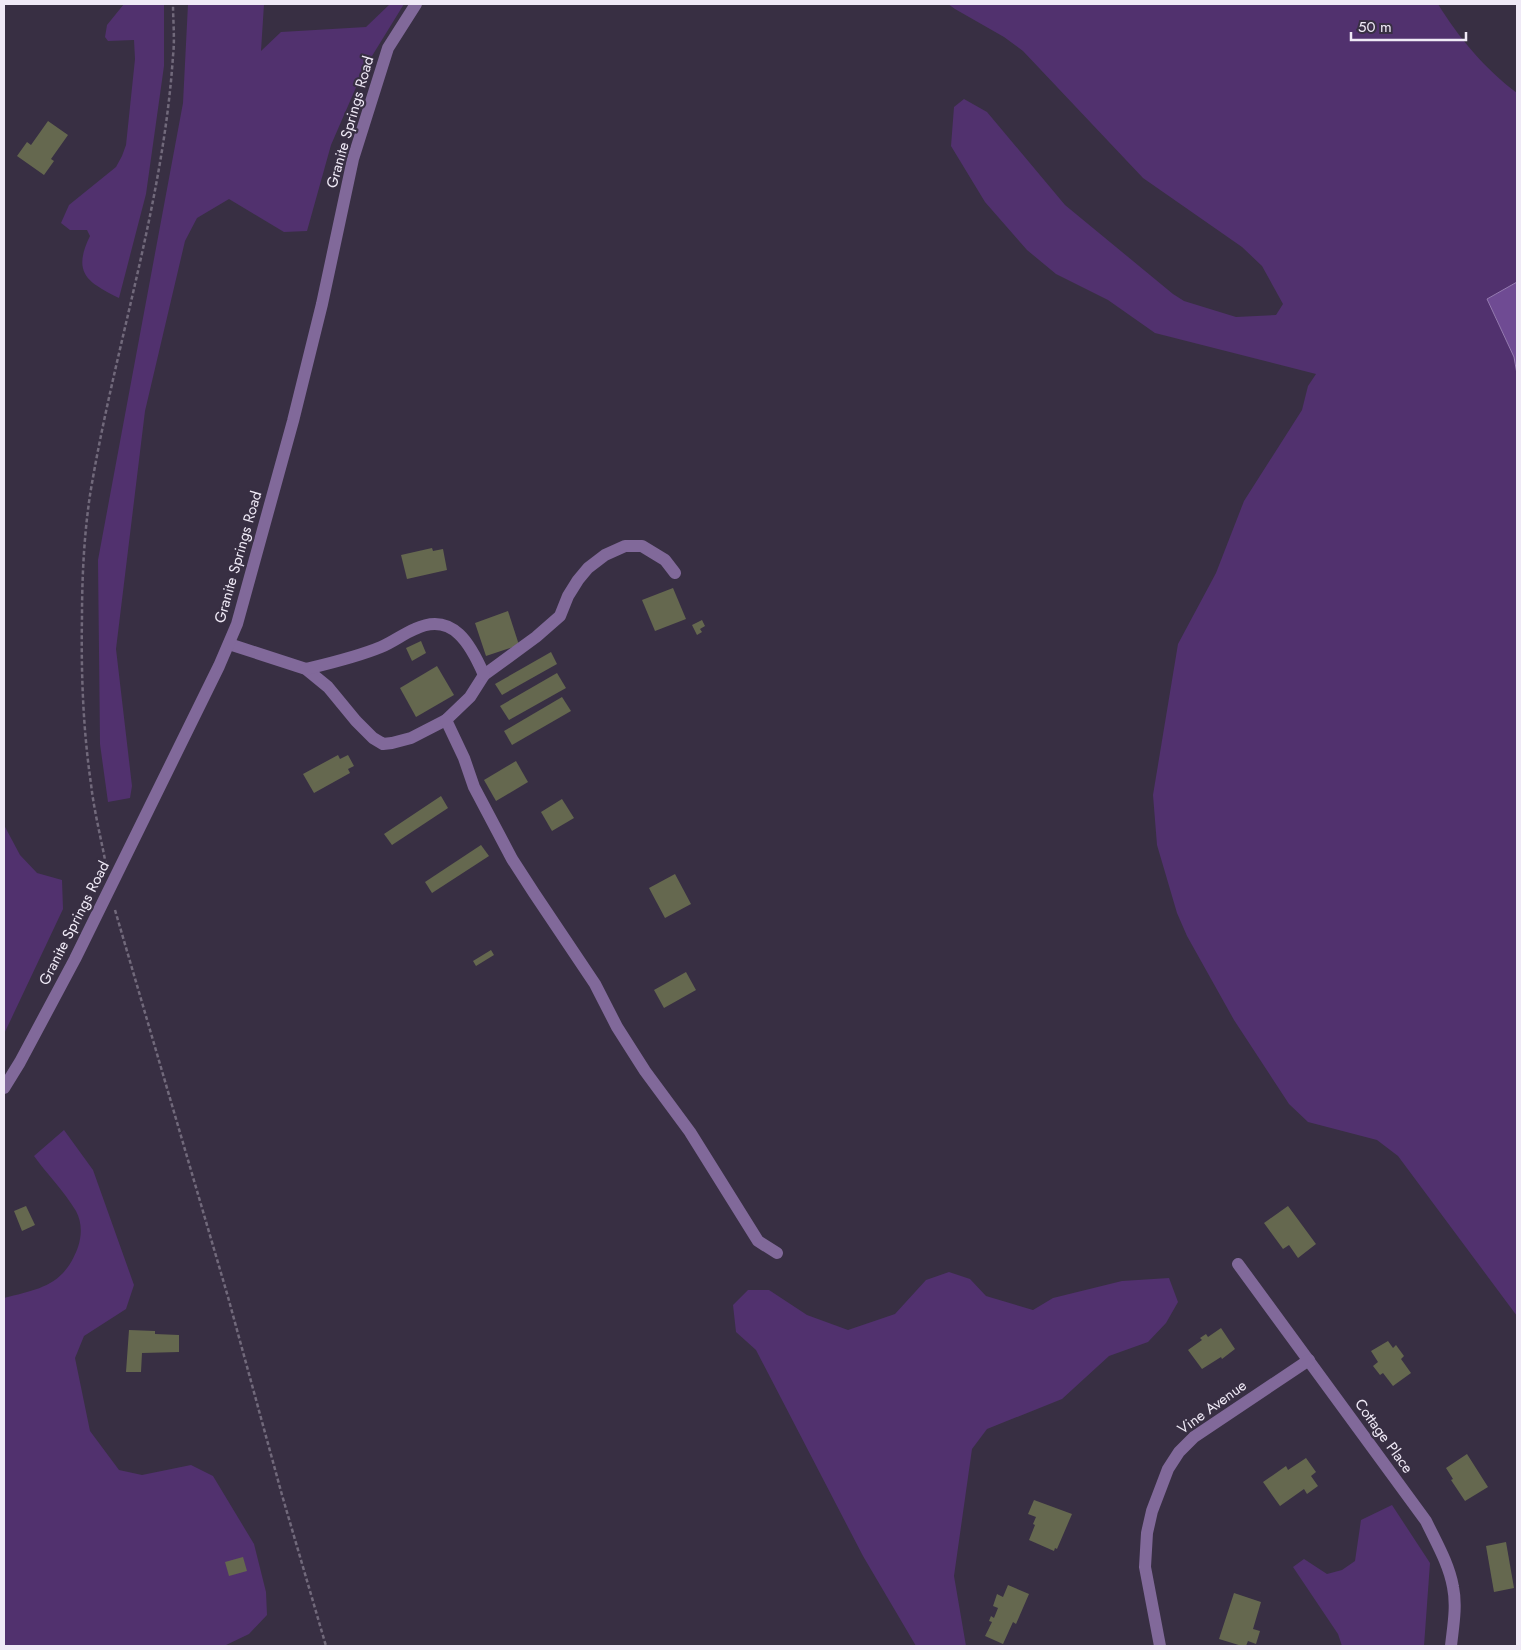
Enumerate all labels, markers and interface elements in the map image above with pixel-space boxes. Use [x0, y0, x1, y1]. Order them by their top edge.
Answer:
scale bar [1351, 10, 1466, 42]
text: 50 m [1358, 16, 1392, 38]
street label: Granite Springs Road [321, 53, 379, 191]
street label: Granite Springs Road [209, 488, 267, 626]
street label: Granite Springs Road [33, 857, 115, 989]
street label: Vine Avenue [1173, 1374, 1251, 1440]
street label: Cottage Place [1349, 1394, 1419, 1478]

